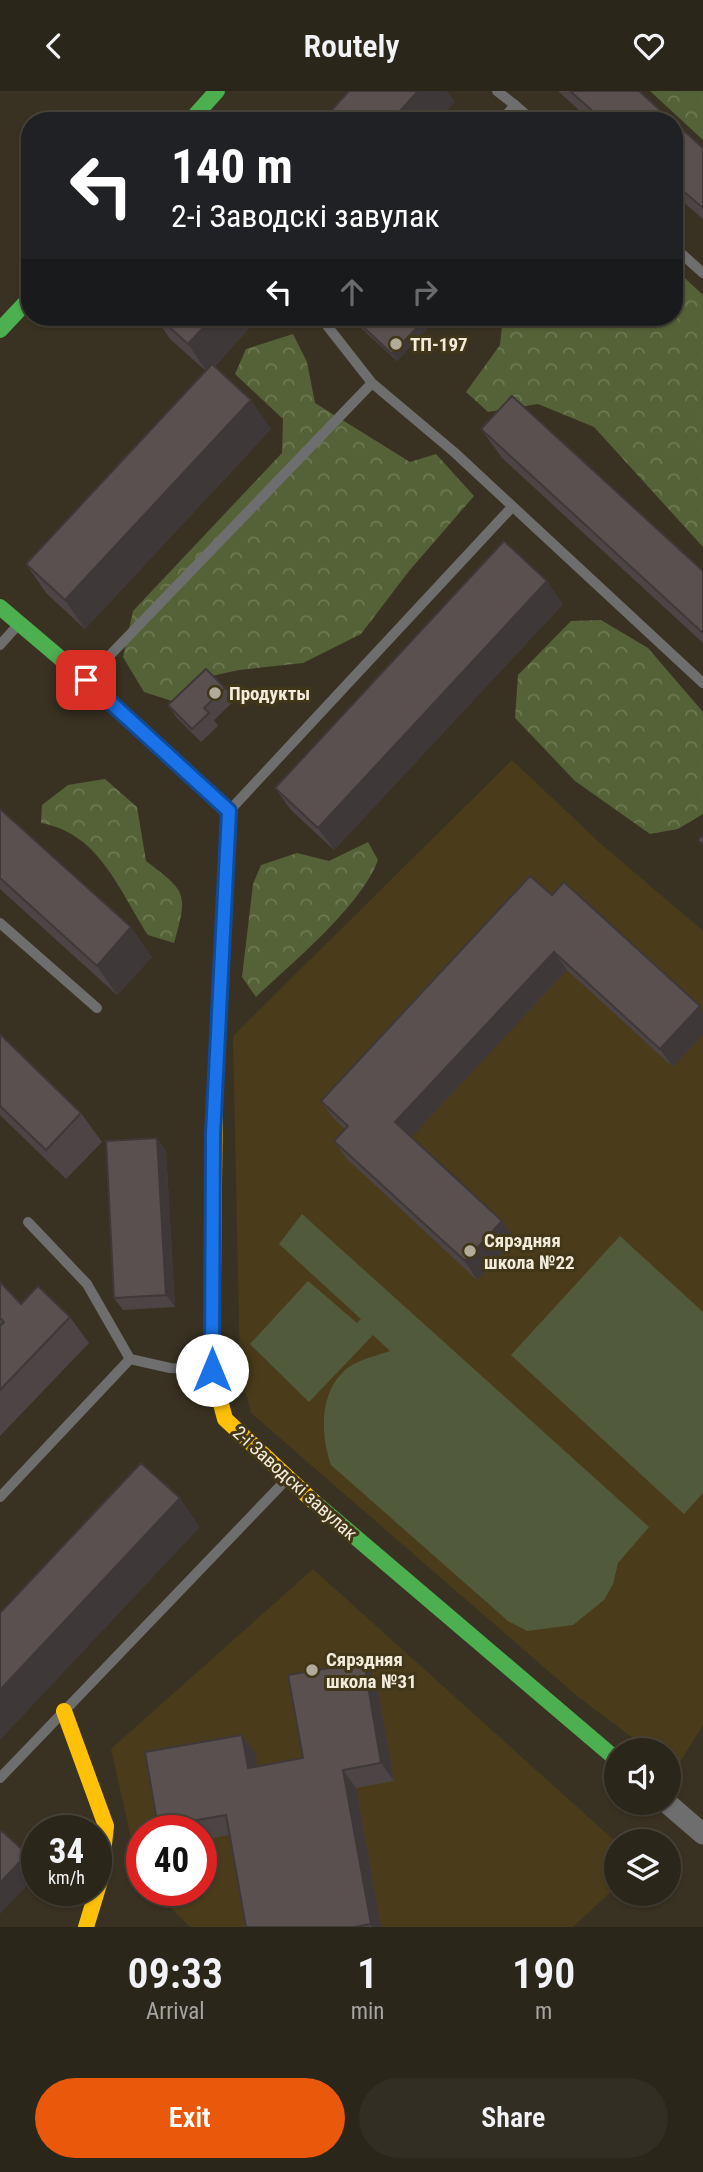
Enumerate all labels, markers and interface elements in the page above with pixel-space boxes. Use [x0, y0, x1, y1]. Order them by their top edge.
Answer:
icon: back [35, 27, 73, 65]
text: Routely [303, 27, 400, 65]
icon: heart [630, 27, 668, 65]
text: 140 m [171, 138, 293, 195]
icon: left [56, 140, 147, 231]
text: 2-і Заводскі завулак [171, 197, 440, 235]
icon: left [260, 273, 298, 311]
icon: ahead [333, 273, 371, 311]
icon: right [406, 273, 444, 311]
place label: ТП-197 [410, 333, 468, 356]
marker: ТП-197 [388, 336, 404, 352]
pin [56, 650, 116, 710]
icon: arrive [67, 661, 105, 699]
place label: Продукты [229, 682, 310, 705]
marker: Продукты [207, 685, 223, 701]
place label: Сярэдняя школа №22 [484, 1229, 575, 1274]
marker: Сярэдняя школа №22 [462, 1243, 478, 1259]
position arrow [175, 1333, 249, 1407]
street label: 2-і Заводскі завулак [228, 1421, 362, 1545]
place label: Сярэдняя школа №31 [326, 1648, 417, 1693]
marker: Сярэдняя школа №31 [304, 1662, 320, 1678]
map controls [604, 1738, 681, 1906]
button: sound [604, 1738, 681, 1815]
speed limit sign: 40 [126, 1815, 217, 1906]
button: layers [604, 1829, 681, 1906]
text: 34 [49, 1831, 84, 1872]
text: km/h [48, 1867, 85, 1888]
text: 09:33 [128, 1949, 223, 1998]
text: 1 [357, 1949, 378, 1998]
text: 190 [512, 1949, 575, 1998]
text: Arrival [146, 1998, 205, 2025]
text: min [351, 1998, 384, 2025]
text: m [535, 1998, 552, 2025]
button: Exit [35, 2078, 345, 2158]
button: Share [359, 2078, 668, 2158]

